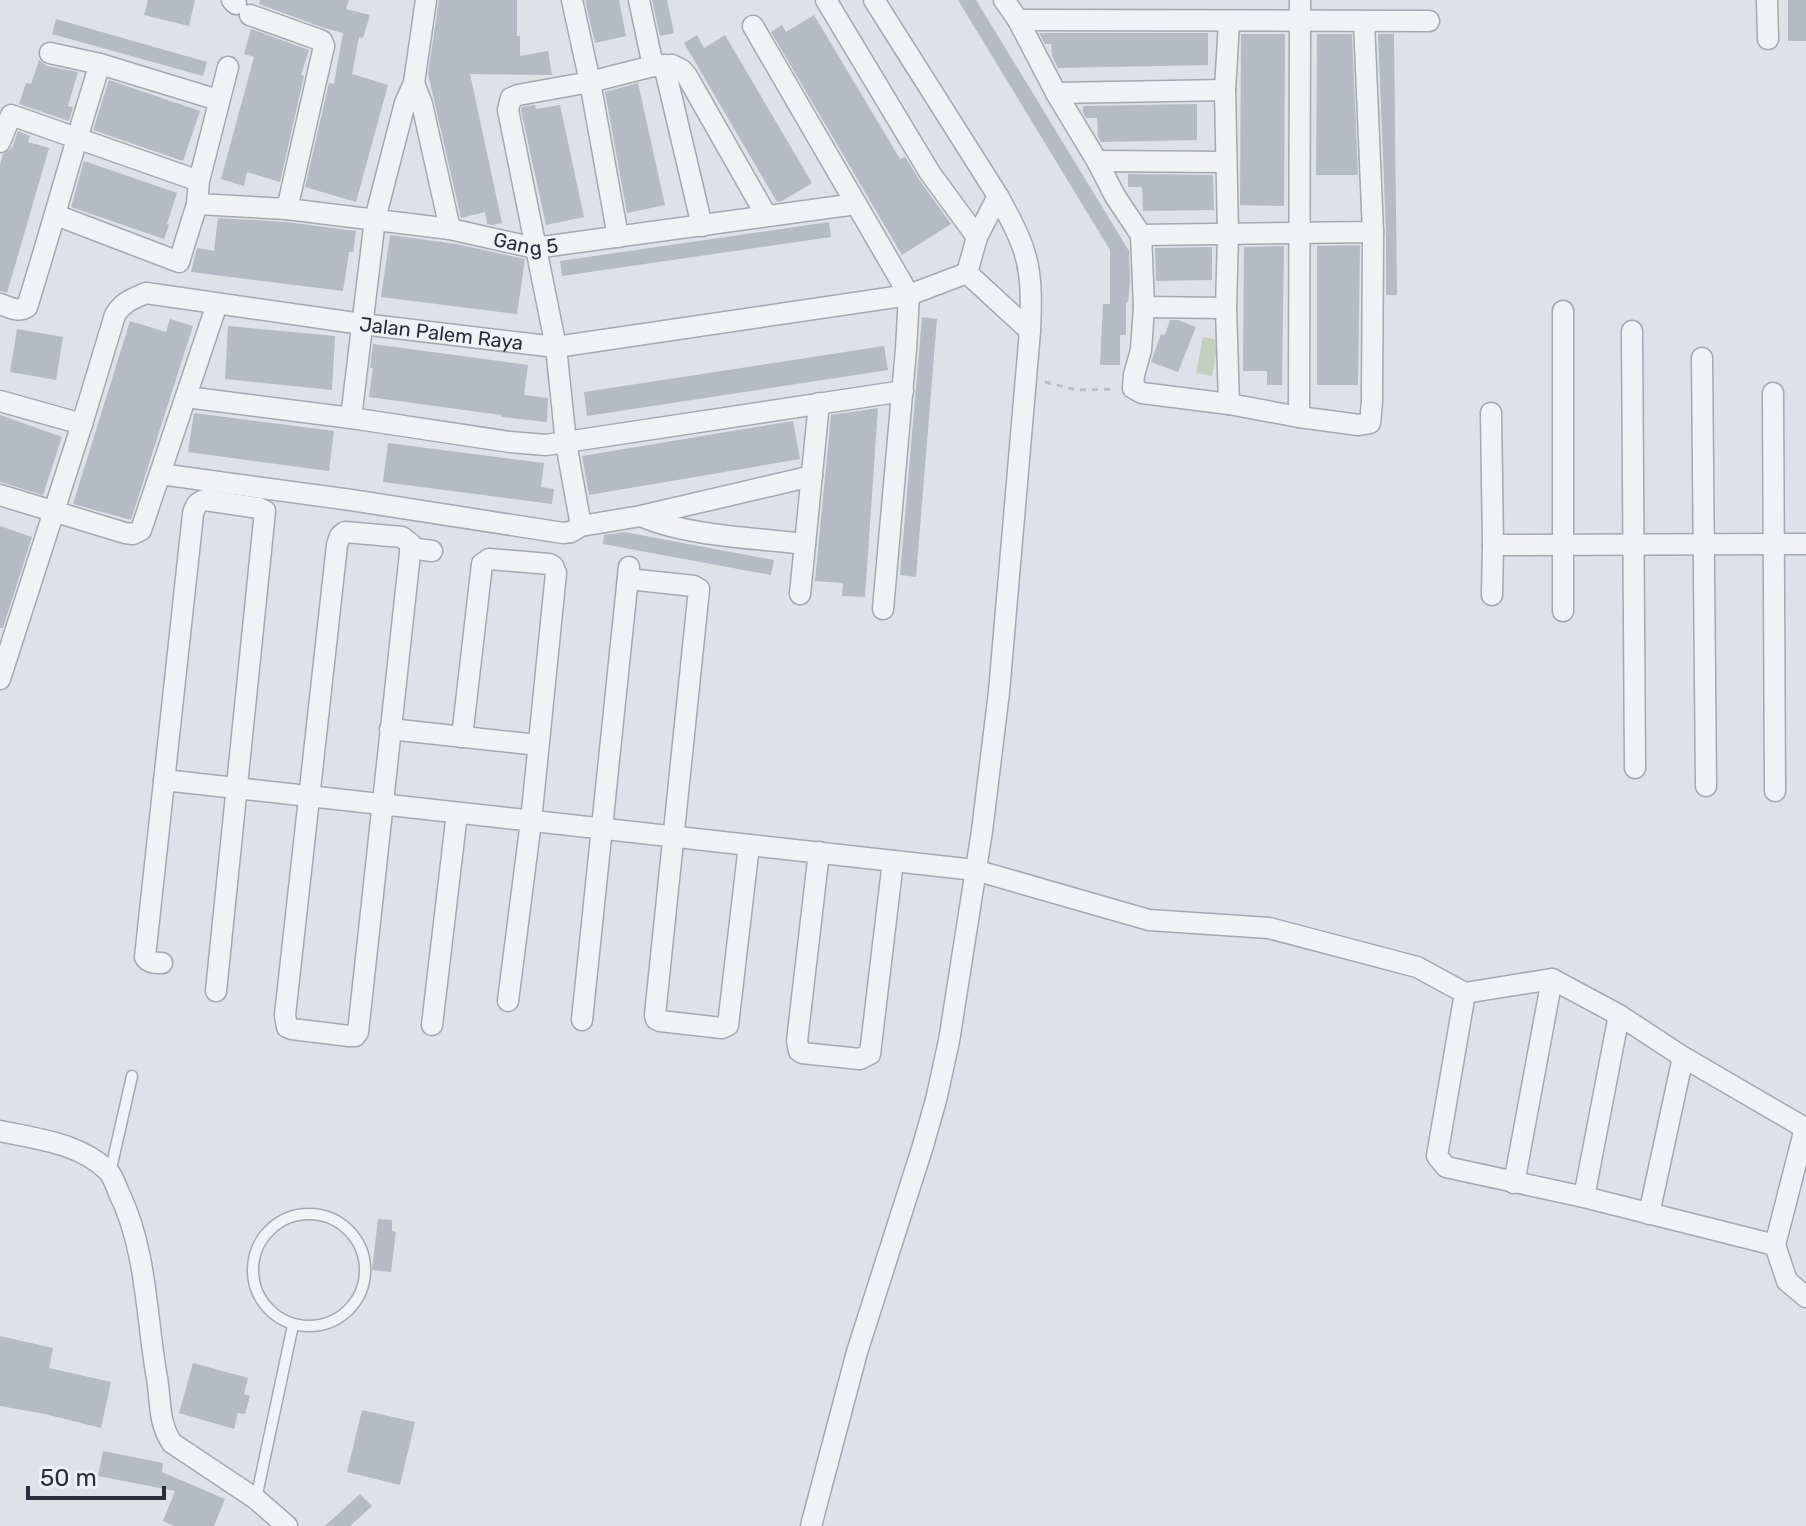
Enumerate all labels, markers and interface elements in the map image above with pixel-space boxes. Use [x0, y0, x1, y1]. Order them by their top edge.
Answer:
street label: Gang 5 [491, 227, 560, 261]
street label: Jalan Palem Raya [358, 312, 525, 355]
scale bar [28, 1450, 164, 1500]
text: 50 m [40, 1464, 97, 1492]

